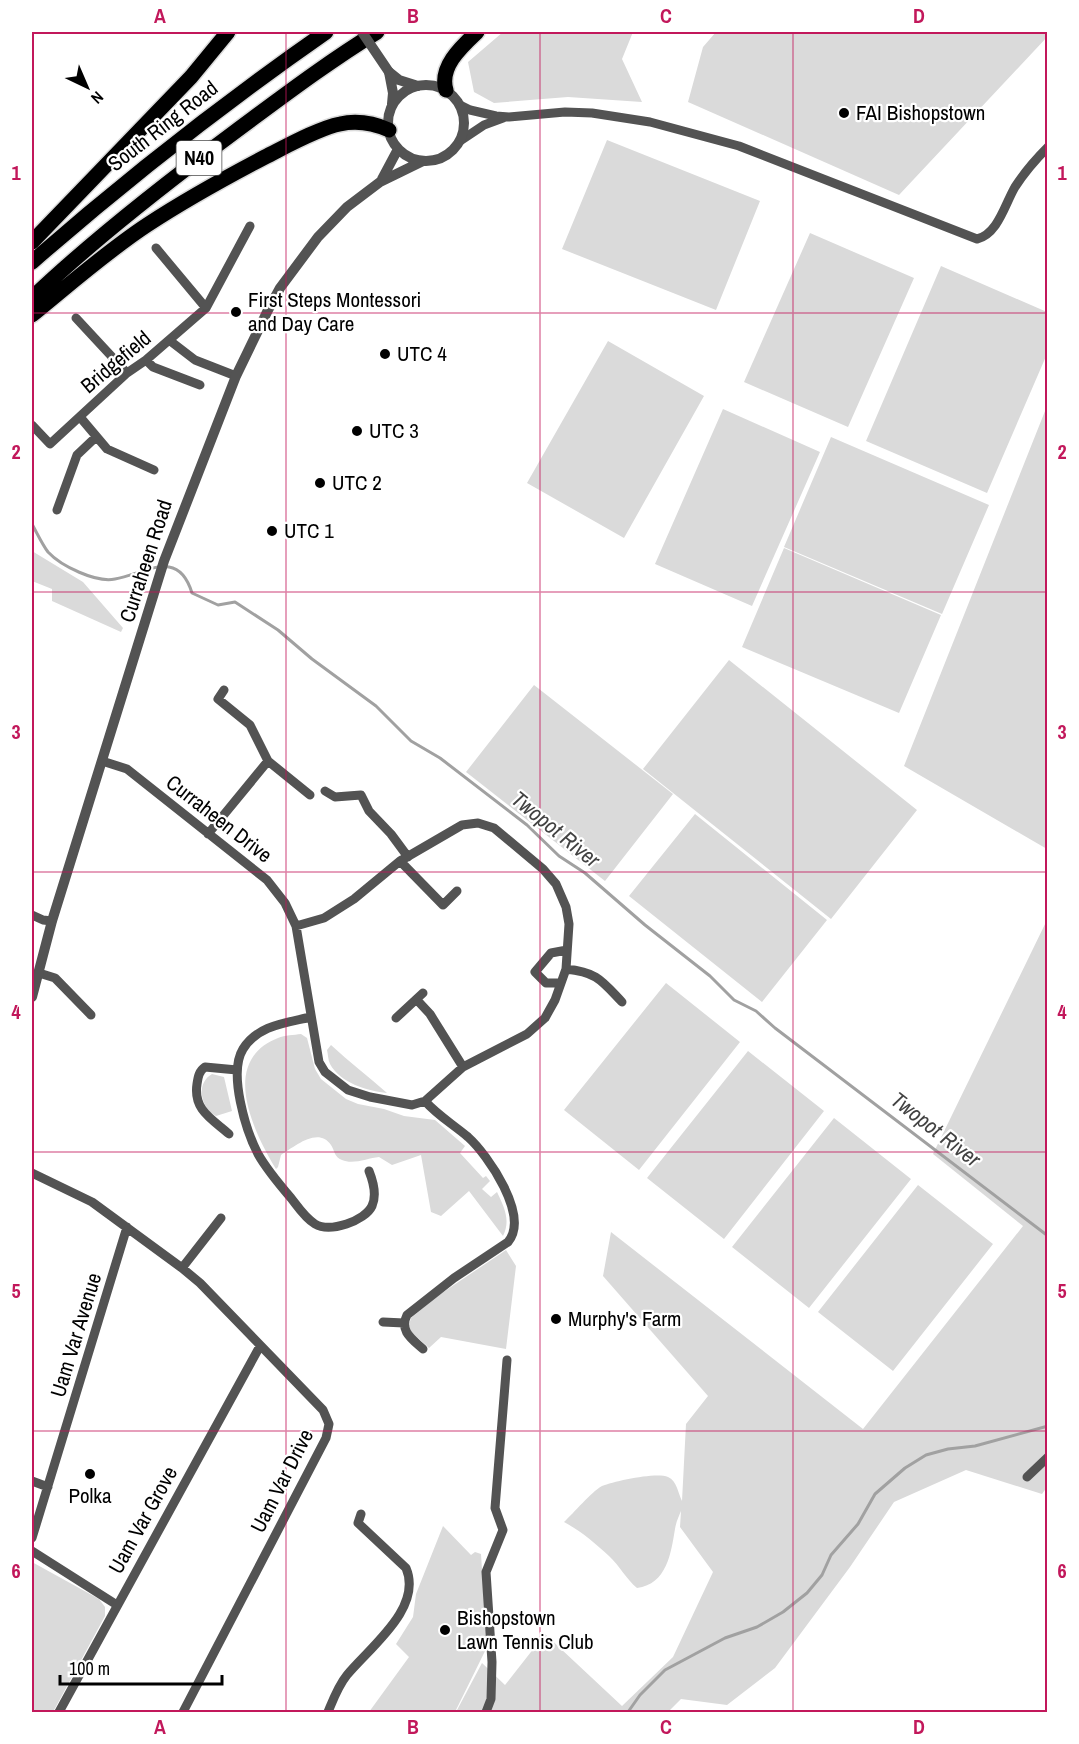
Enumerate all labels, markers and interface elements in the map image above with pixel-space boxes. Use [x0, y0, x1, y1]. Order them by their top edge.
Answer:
text: A [154, 2, 166, 29]
text: B [407, 2, 419, 29]
text: C [660, 2, 672, 29]
text: D [913, 2, 925, 29]
north arrow [57, 57, 117, 117]
street label: South Ring Road [102, 74, 224, 178]
text: N [86, 87, 108, 109]
place label: FAI Bishopstown [856, 98, 985, 127]
marker: FAI Bishopstown [837, 106, 851, 120]
road number: N40 [176, 141, 222, 175]
text: 1 [11, 159, 21, 186]
text: 1 [1057, 159, 1067, 186]
place label: First Steps Montessori and Day Care [248, 285, 421, 338]
marker: First Steps Montessori and Day Care [229, 305, 243, 319]
street label: Bridgefield [74, 324, 157, 399]
place label: UTC 4 [397, 339, 447, 368]
marker: UTC 4 [378, 347, 392, 361]
place label: UTC 3 [369, 416, 419, 445]
marker: UTC 3 [350, 424, 364, 438]
text: 2 [11, 438, 21, 465]
text: 2 [1057, 438, 1067, 465]
place label: UTC 2 [332, 468, 382, 497]
marker: UTC 2 [313, 476, 327, 490]
street label: Curraheen Road [112, 496, 179, 626]
place label: UTC 1 [284, 516, 334, 545]
marker: UTC 1 [265, 524, 279, 538]
text: 3 [11, 718, 21, 745]
text: 3 [1057, 718, 1067, 745]
street label: Curraheen Drive [160, 768, 278, 869]
water label: Twopot River [505, 784, 607, 875]
text: 4 [11, 998, 21, 1025]
text: 4 [1057, 998, 1067, 1025]
water label: Twopot River [885, 1085, 988, 1174]
street label: Uam Var Avenue [43, 1269, 108, 1401]
text: 5 [11, 1277, 21, 1304]
text: 5 [1057, 1277, 1067, 1304]
place label: Murphy's Farm [568, 1304, 681, 1333]
marker: Murphy's Farm [549, 1312, 563, 1326]
street label: Uam Var Drive [243, 1424, 320, 1538]
street label: Uam Var Grove [101, 1461, 184, 1579]
marker: Polka [83, 1467, 97, 1481]
place label: Polka [68, 1481, 112, 1510]
text: 6 [11, 1557, 21, 1584]
text: 6 [1057, 1557, 1067, 1584]
place label: Bishopstown Lawn Tennis Club [457, 1603, 594, 1656]
marker: Bishopstown Lawn Tennis Club [438, 1623, 452, 1637]
scale bar [60, 1648, 222, 1686]
text: 100 m [69, 1656, 110, 1681]
text: A [154, 1713, 166, 1740]
text: B [407, 1713, 419, 1740]
text: C [660, 1713, 672, 1740]
text: D [913, 1713, 925, 1740]

